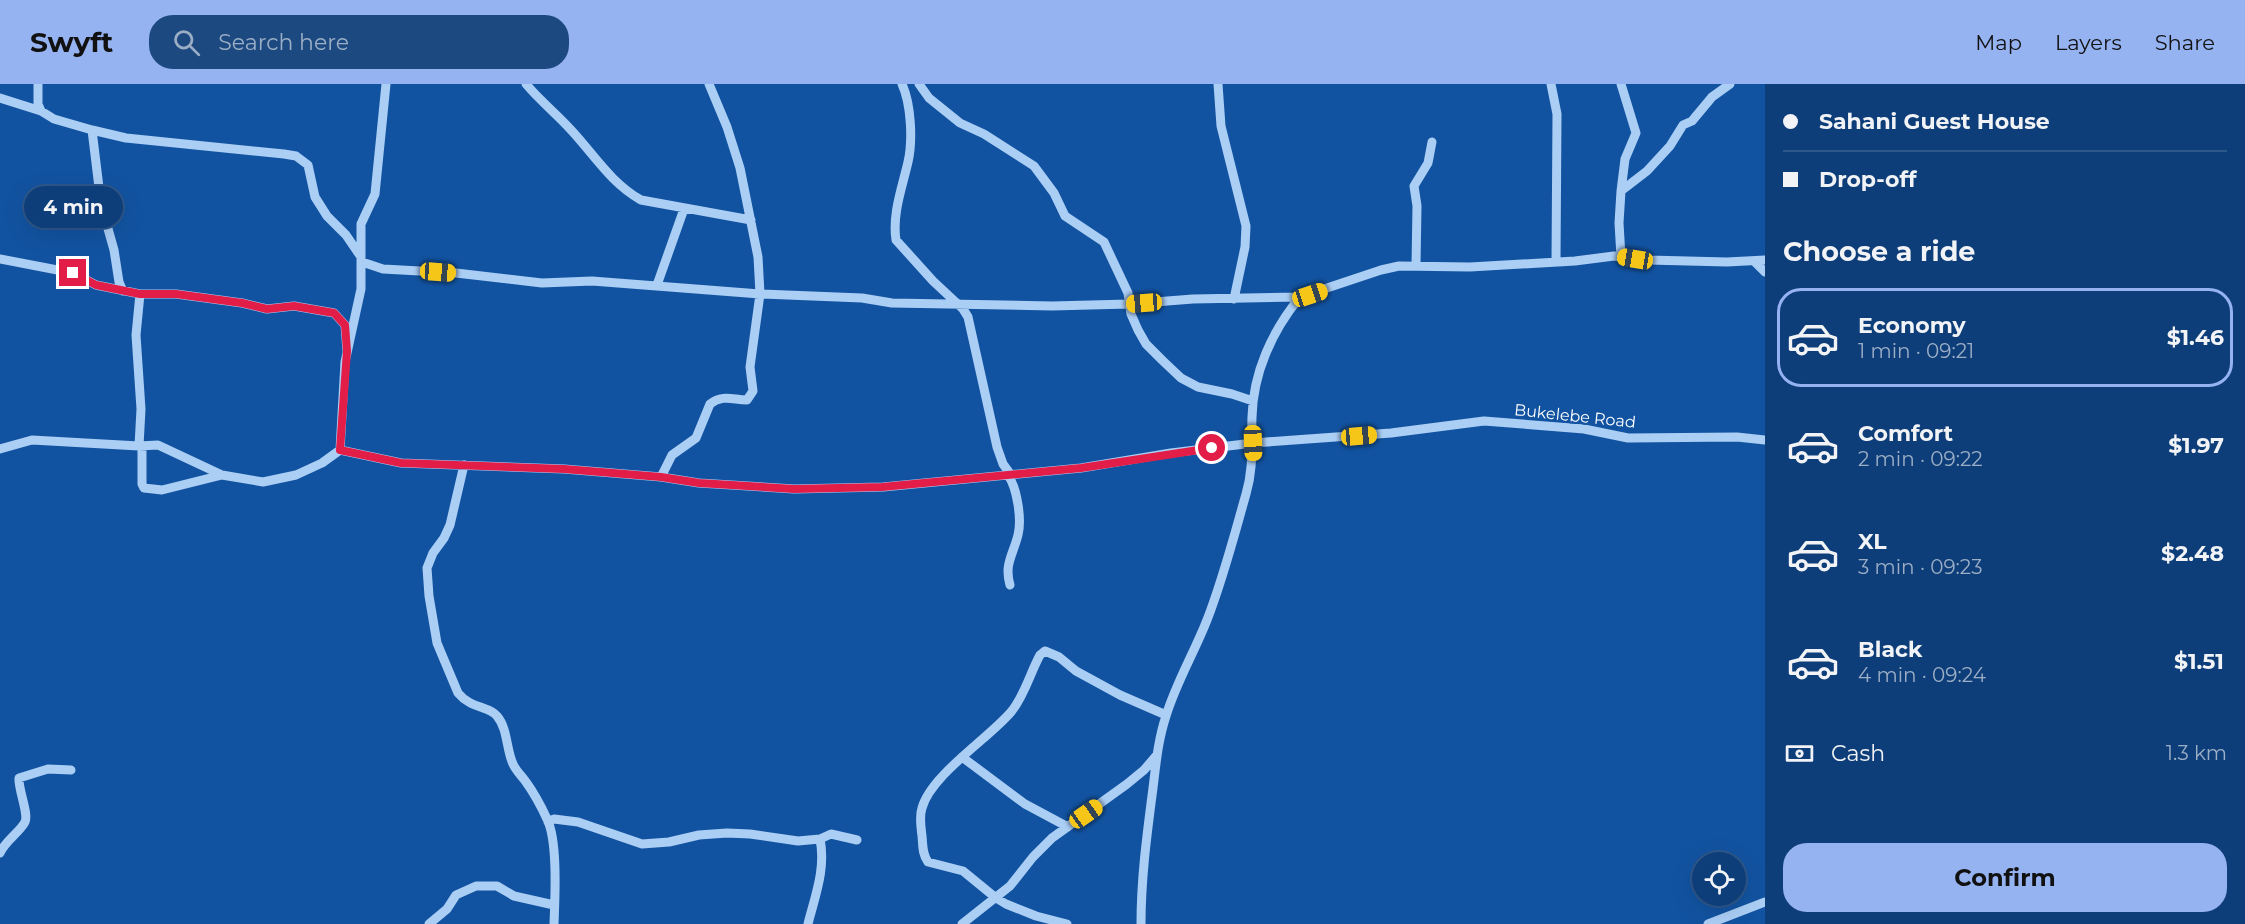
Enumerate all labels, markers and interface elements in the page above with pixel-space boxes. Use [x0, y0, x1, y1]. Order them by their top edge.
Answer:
search box [149, 15, 569, 69]
text: Swyft [30, 25, 113, 59]
icon: search [170, 26, 203, 59]
text: Search here [218, 29, 349, 56]
text: Map [1975, 30, 2022, 55]
text: Layers [2055, 30, 2122, 55]
text: Share [2155, 30, 2215, 55]
text: Sahani Guest House [1819, 108, 2050, 135]
text: Drop-off [1819, 166, 1917, 193]
callout: 4 min [23, 186, 122, 228]
text: 4 min [43, 195, 104, 219]
text: Choose a ride [1783, 235, 1975, 268]
car [1616, 247, 1654, 271]
route end [59, 259, 86, 286]
car [419, 262, 457, 282]
car [1290, 281, 1330, 309]
car [1125, 293, 1163, 313]
icon: car [1786, 311, 1840, 365]
text: Economy [1858, 312, 1966, 339]
text: $1.46 [2167, 324, 2224, 351]
text: 1 min · 09:21 [1858, 339, 1974, 363]
street label: Bukelebe Road [1513, 400, 1637, 432]
icon: car [1786, 419, 1840, 473]
text: Comfort [1858, 420, 1953, 447]
car [1243, 425, 1263, 461]
car [1340, 425, 1378, 447]
text: $1.97 [2168, 432, 2224, 459]
route start [1198, 434, 1225, 461]
text: 2 min · 09:22 [1858, 447, 1983, 471]
icon: car [1786, 527, 1840, 581]
text: XL [1858, 528, 1887, 555]
text: $2.48 [2161, 540, 2224, 567]
text: 3 min · 09:23 [1858, 555, 1982, 579]
icon: car [1786, 635, 1840, 689]
text: Black [1858, 636, 1922, 663]
text: $1.51 [2174, 648, 2224, 675]
text: 4 min · 09:24 [1858, 663, 1986, 687]
icon: cash [1783, 737, 1816, 770]
text: Cash [1831, 740, 1885, 767]
text: 1.3 km [2166, 741, 2227, 765]
car [1066, 796, 1106, 832]
button: Confirm [1783, 843, 2227, 912]
map controls [1692, 852, 1746, 906]
button: locate [1692, 852, 1746, 906]

